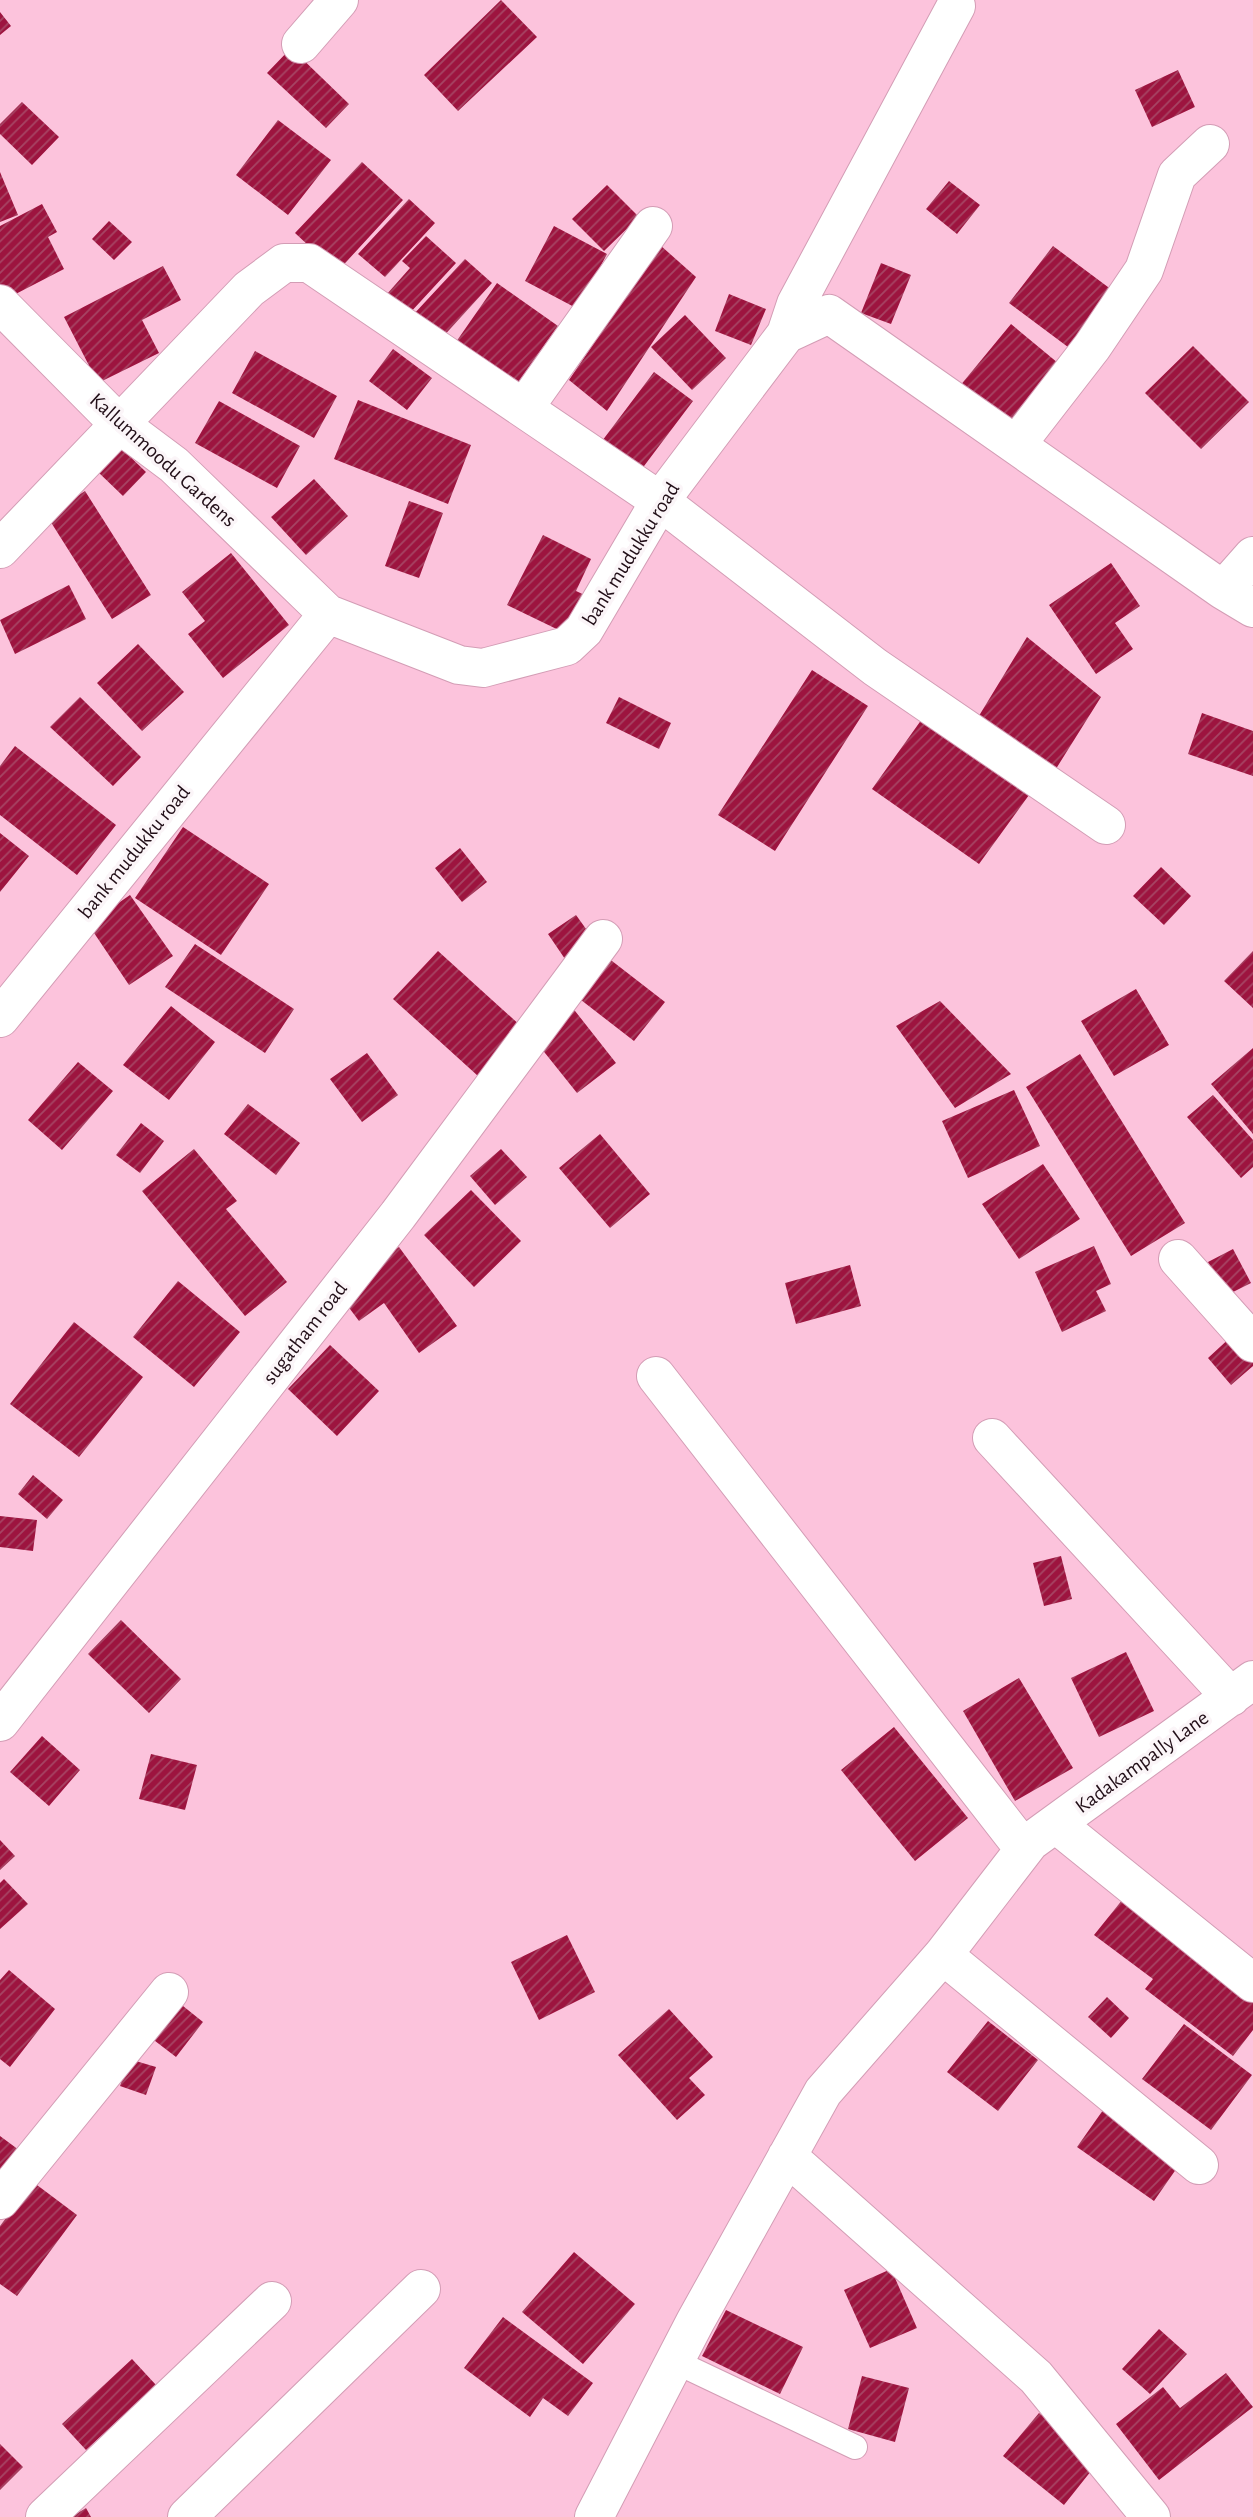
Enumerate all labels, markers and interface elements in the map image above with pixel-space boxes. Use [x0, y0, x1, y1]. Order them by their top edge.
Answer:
street label: Kallummoodu Gardens [86, 389, 240, 531]
street label: bank mudukku road [579, 479, 683, 629]
street label: bank mudukku road [74, 781, 194, 922]
street label: sugatham road [259, 1278, 351, 1388]
street label: Kadakampally Lane [1072, 1707, 1212, 1817]

